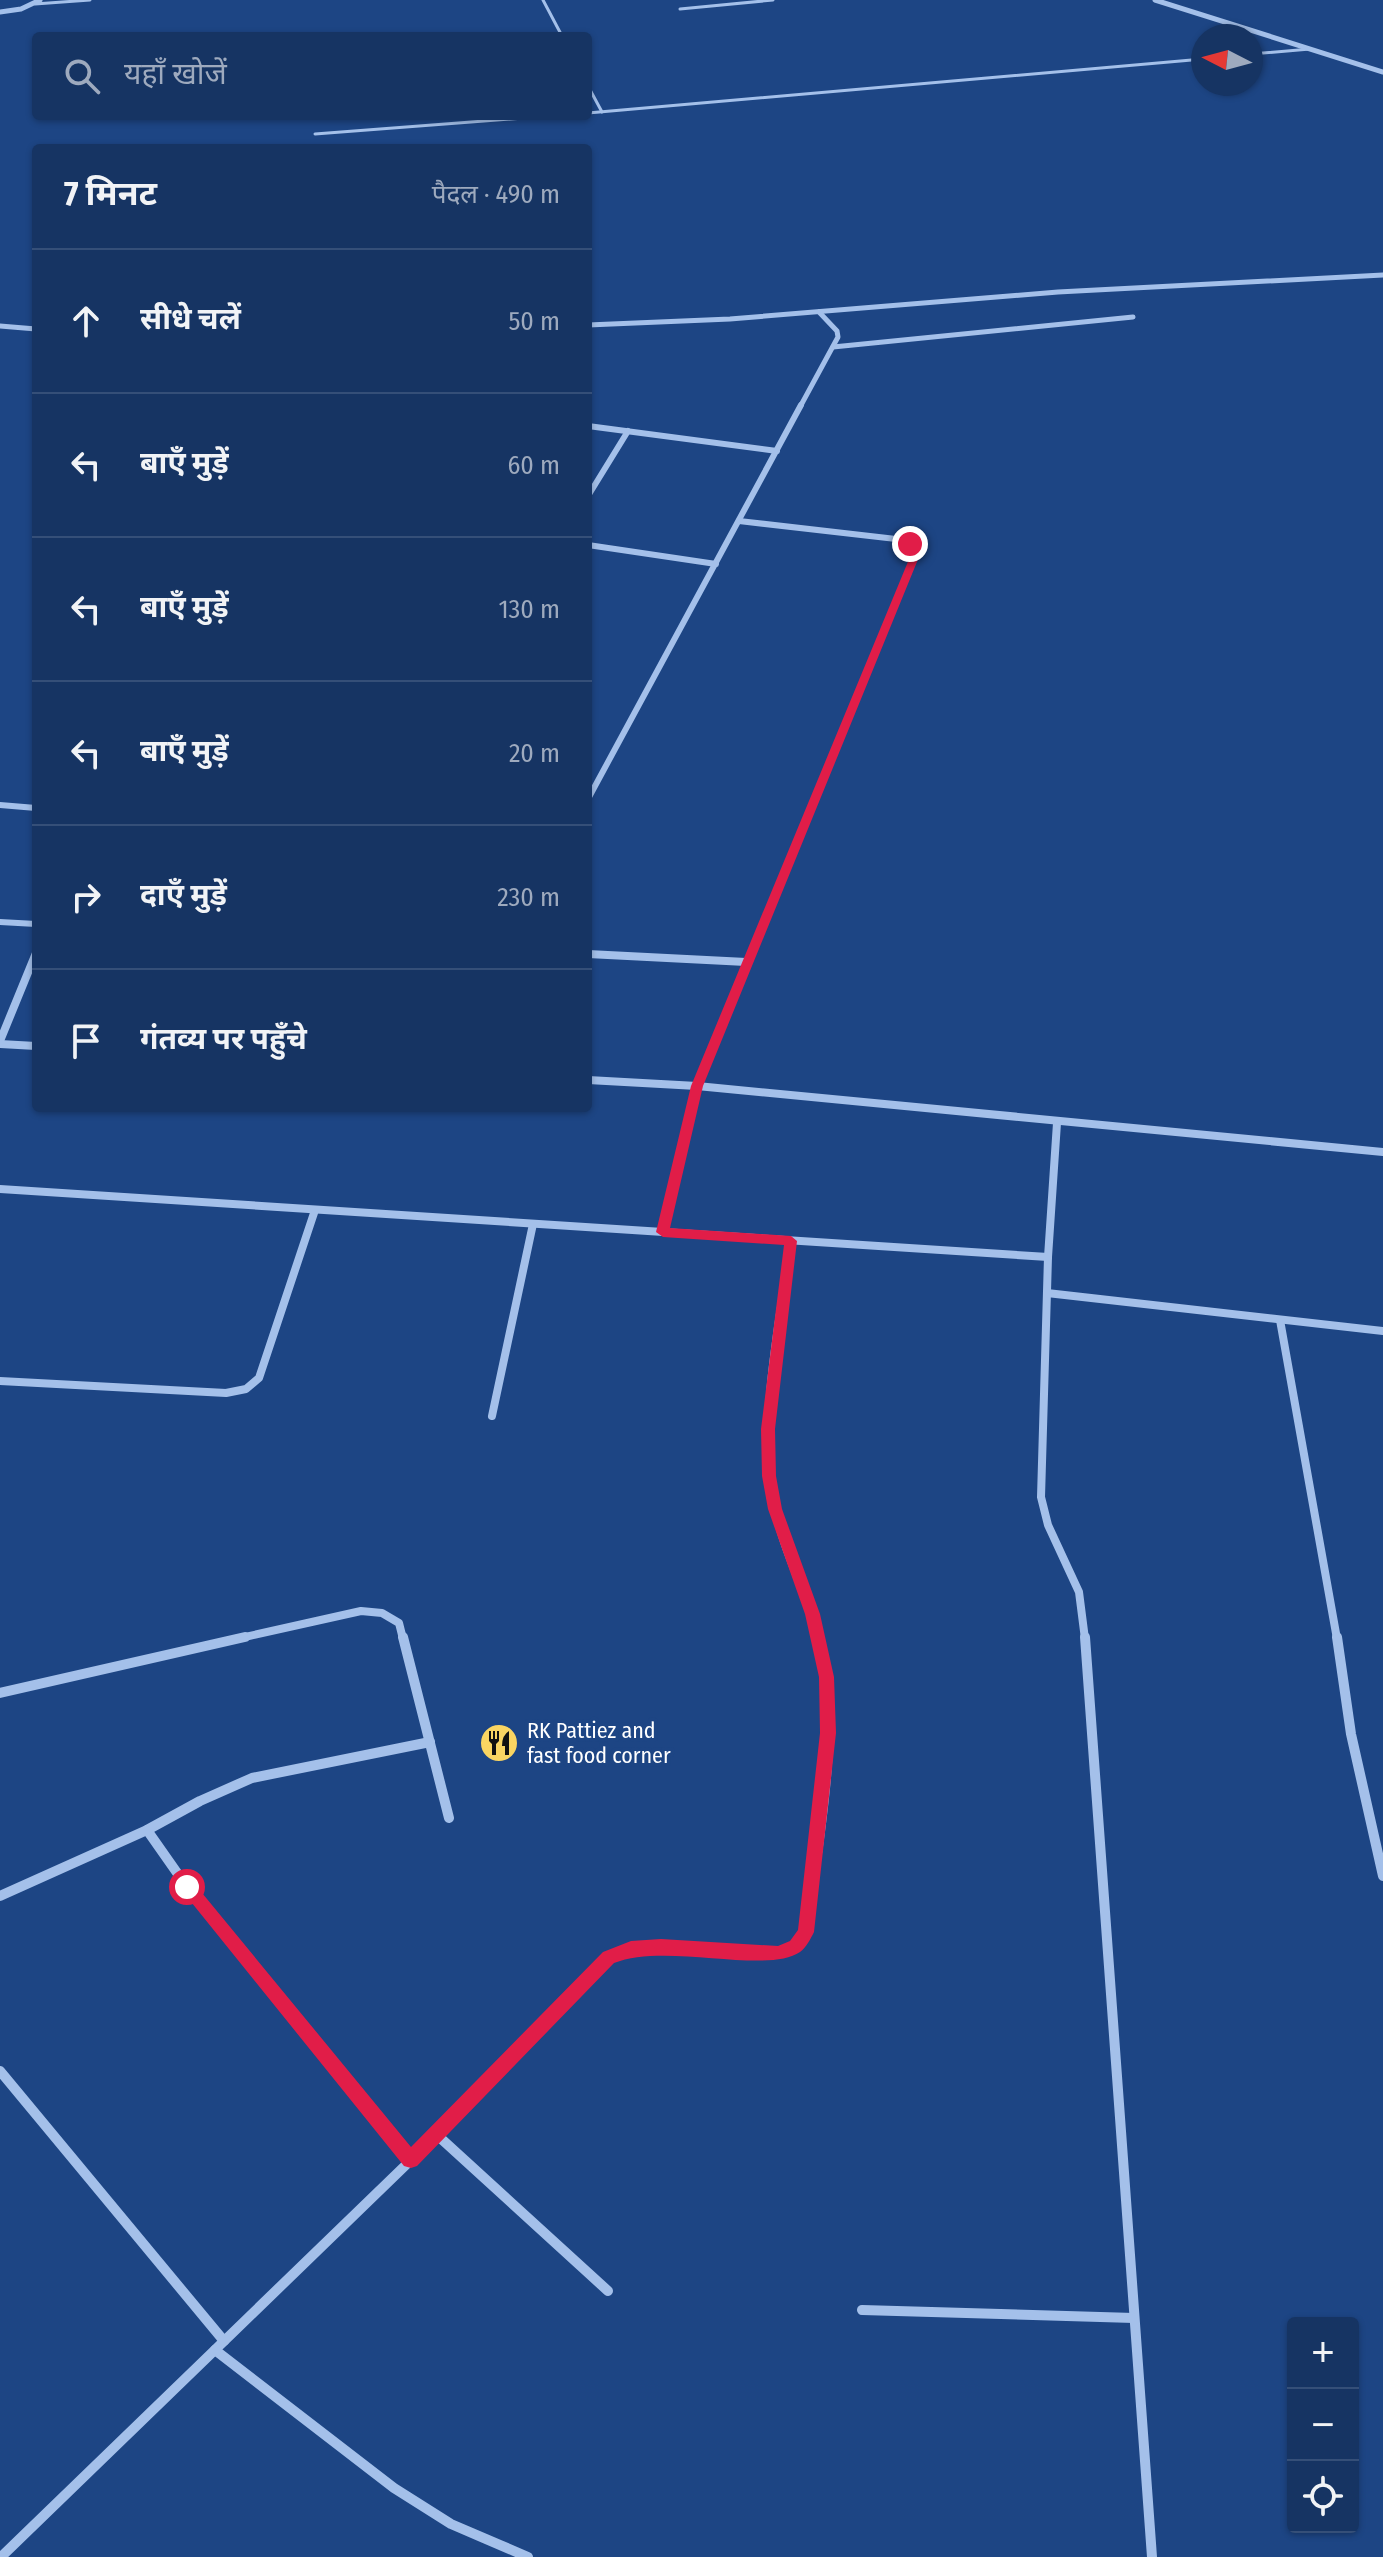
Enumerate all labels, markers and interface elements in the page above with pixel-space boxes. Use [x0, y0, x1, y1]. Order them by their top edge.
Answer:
north arrow [1191, 24, 1263, 96]
search box [32, 32, 592, 120]
icon: search [60, 54, 104, 98]
text: यहाँ खोजें [124, 56, 227, 92]
text: 7 मिनट [64, 173, 157, 214]
text: पैदल · 490 m [432, 179, 560, 210]
icon: ahead [64, 299, 108, 343]
text: सीधे चलें [140, 301, 241, 337]
text: 50 m [508, 306, 560, 337]
icon: left [64, 443, 108, 487]
text: बाएँ मुड़ें [140, 445, 229, 481]
text: 60 m [507, 450, 560, 481]
route end [892, 526, 928, 562]
icon: left [64, 587, 108, 631]
text: बाएँ मुड़ें [140, 589, 229, 625]
text: 130 m [498, 594, 560, 625]
icon: left [64, 731, 108, 775]
text: बाएँ मुड़ें [140, 733, 229, 769]
text: 20 m [509, 738, 560, 769]
icon: right [64, 875, 108, 919]
text: दाएँ मुड़ें [140, 877, 227, 913]
text: 230 m [497, 882, 560, 913]
icon: arrive [64, 1019, 108, 1063]
text: गंतव्य पर पहुँचे [140, 1021, 307, 1057]
place label: RK Pattiez and fast food corner [527, 1717, 671, 1769]
restaurant icon: RK Pattiez and fast food corner [478, 1722, 520, 1764]
route start [169, 1869, 205, 1905]
map controls [1287, 2317, 1359, 2533]
button: + [1287, 2317, 1359, 2389]
button: − [1287, 2389, 1359, 2461]
button: locate [1287, 2461, 1359, 2533]

